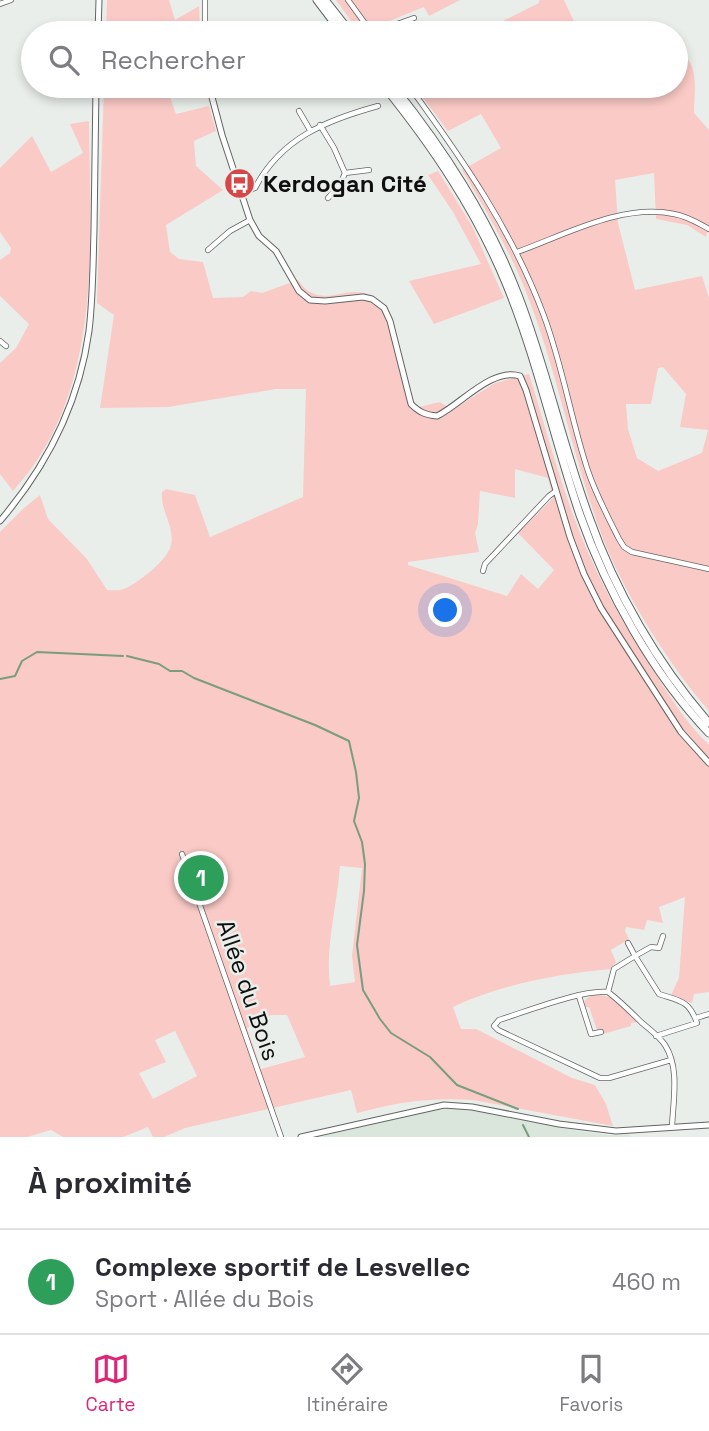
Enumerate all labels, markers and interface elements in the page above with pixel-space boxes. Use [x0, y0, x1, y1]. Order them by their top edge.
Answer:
search box [21, 21, 688, 98]
icon: search [45, 41, 83, 79]
text: Rechercher [101, 43, 246, 77]
bus stop icon: Kerdogan Cité [223, 167, 257, 201]
place label: Kerdogan Cité [263, 168, 427, 199]
your location [428, 593, 462, 627]
pin: 1 [178, 852, 224, 904]
street label: Allée du Bois [210, 915, 287, 1064]
text: À proximité [28, 1163, 192, 1202]
text: Complexe sportif de Lesvellec [95, 1250, 470, 1284]
text: 1 [46, 1267, 56, 1297]
text: 460 m [612, 1267, 681, 1297]
text: Sport · Allée du Bois [95, 1284, 314, 1314]
tab: Carte [86, 1350, 136, 1417]
tab: Itinéraire [307, 1350, 388, 1417]
tab: Favoris [559, 1350, 623, 1417]

